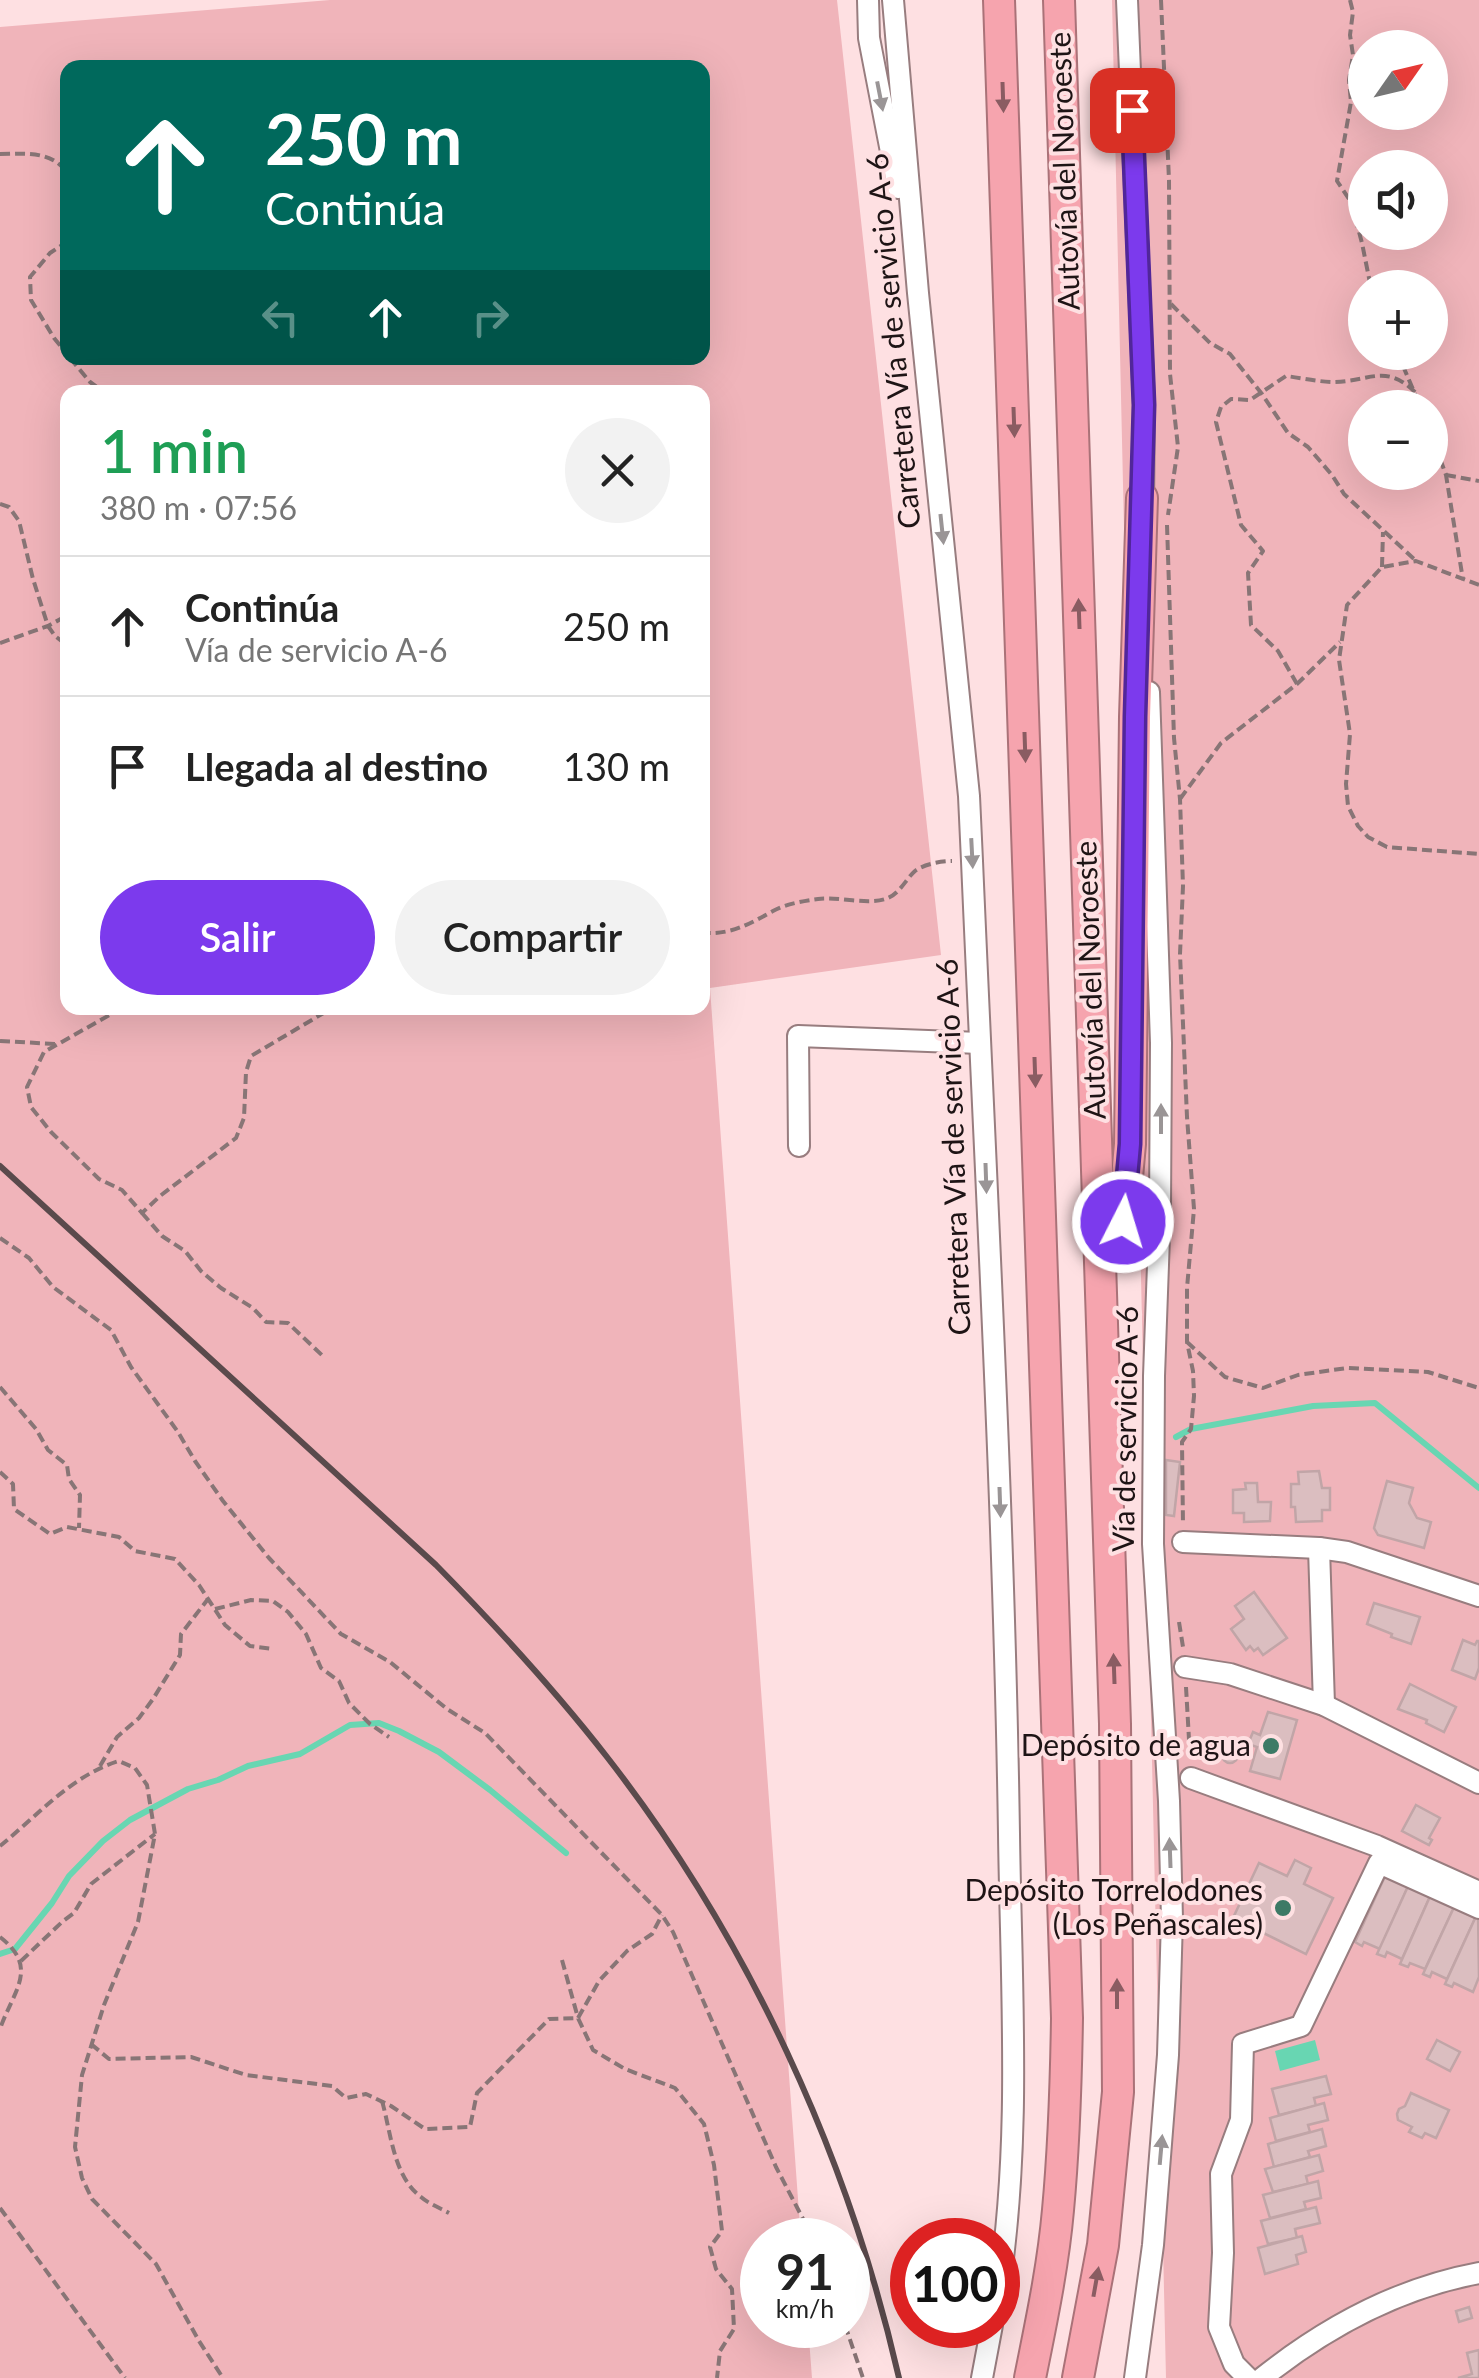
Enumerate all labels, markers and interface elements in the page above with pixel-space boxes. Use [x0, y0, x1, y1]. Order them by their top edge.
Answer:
north arrow [1348, 30, 1448, 130]
map controls [1348, 30, 1448, 490]
street label: Autovía del Noroeste [1040, 31, 1086, 311]
pin [1090, 68, 1175, 153]
one-way arrow [873, 81, 889, 112]
one-way arrow [995, 82, 1011, 114]
icon: arrive [1105, 83, 1160, 138]
text: 250 m [265, 96, 462, 180]
icon: ahead [100, 100, 230, 230]
button: sound [1348, 150, 1448, 250]
street label: Carretera Vía de servicio A-6 [858, 152, 926, 530]
text: Continúa [265, 181, 445, 235]
button: + [1348, 270, 1448, 370]
icon: left [253, 290, 308, 345]
icon: ahead [358, 290, 413, 345]
icon: right [463, 290, 518, 345]
button: − [1348, 390, 1448, 490]
one-way arrow [1006, 407, 1022, 439]
text: 1 min [100, 414, 248, 486]
button: close [565, 418, 670, 523]
text: 380 m · 07:56 [100, 488, 297, 527]
one-way arrow [935, 514, 951, 546]
text: Continúa [185, 584, 339, 630]
one-way arrow [1071, 598, 1087, 630]
icon: ahead [100, 599, 155, 654]
text: 250 m [563, 603, 670, 649]
text: Vía de servicio A-6 [185, 630, 448, 669]
one-way arrow [1017, 732, 1033, 764]
icon: arrive [100, 739, 155, 794]
text: Llegada al destino [185, 743, 488, 789]
text: 130 m [563, 743, 670, 789]
one-way arrow [964, 837, 980, 869]
street label: Autovía del Noroeste [1066, 840, 1112, 1120]
button: Salir [100, 880, 375, 995]
button: Compartir [395, 880, 670, 995]
street label: Carretera Vía de servicio A-6 [927, 958, 977, 1336]
one-way arrow [1028, 1056, 1044, 1088]
one-way arrow [1153, 1102, 1169, 1134]
one-way arrow [978, 1162, 994, 1194]
position arrow [1071, 1170, 1175, 1274]
street label: Vía de servicio A-6 [1104, 1306, 1144, 1552]
one-way arrow [992, 1487, 1008, 1519]
one-way arrow [1105, 1653, 1121, 1685]
place label: Depósito de agua [1021, 1726, 1251, 1762]
marker: Depósito de agua [1260, 1735, 1282, 1757]
one-way arrow [1162, 1836, 1178, 1868]
place label: Depósito Torrelodones (Los Peñascales) [964, 1871, 1263, 1941]
marker: Depósito Torrelodones (Los Peñascales) [1272, 1897, 1294, 1919]
one-way arrow [1109, 1978, 1125, 2010]
one-way arrow [1153, 2133, 1169, 2165]
speed limit sign: 100 [890, 2218, 1020, 2348]
text: 91 [776, 2241, 834, 2301]
one-way arrow [1089, 2266, 1104, 2297]
text: km/h [776, 2293, 834, 2323]

